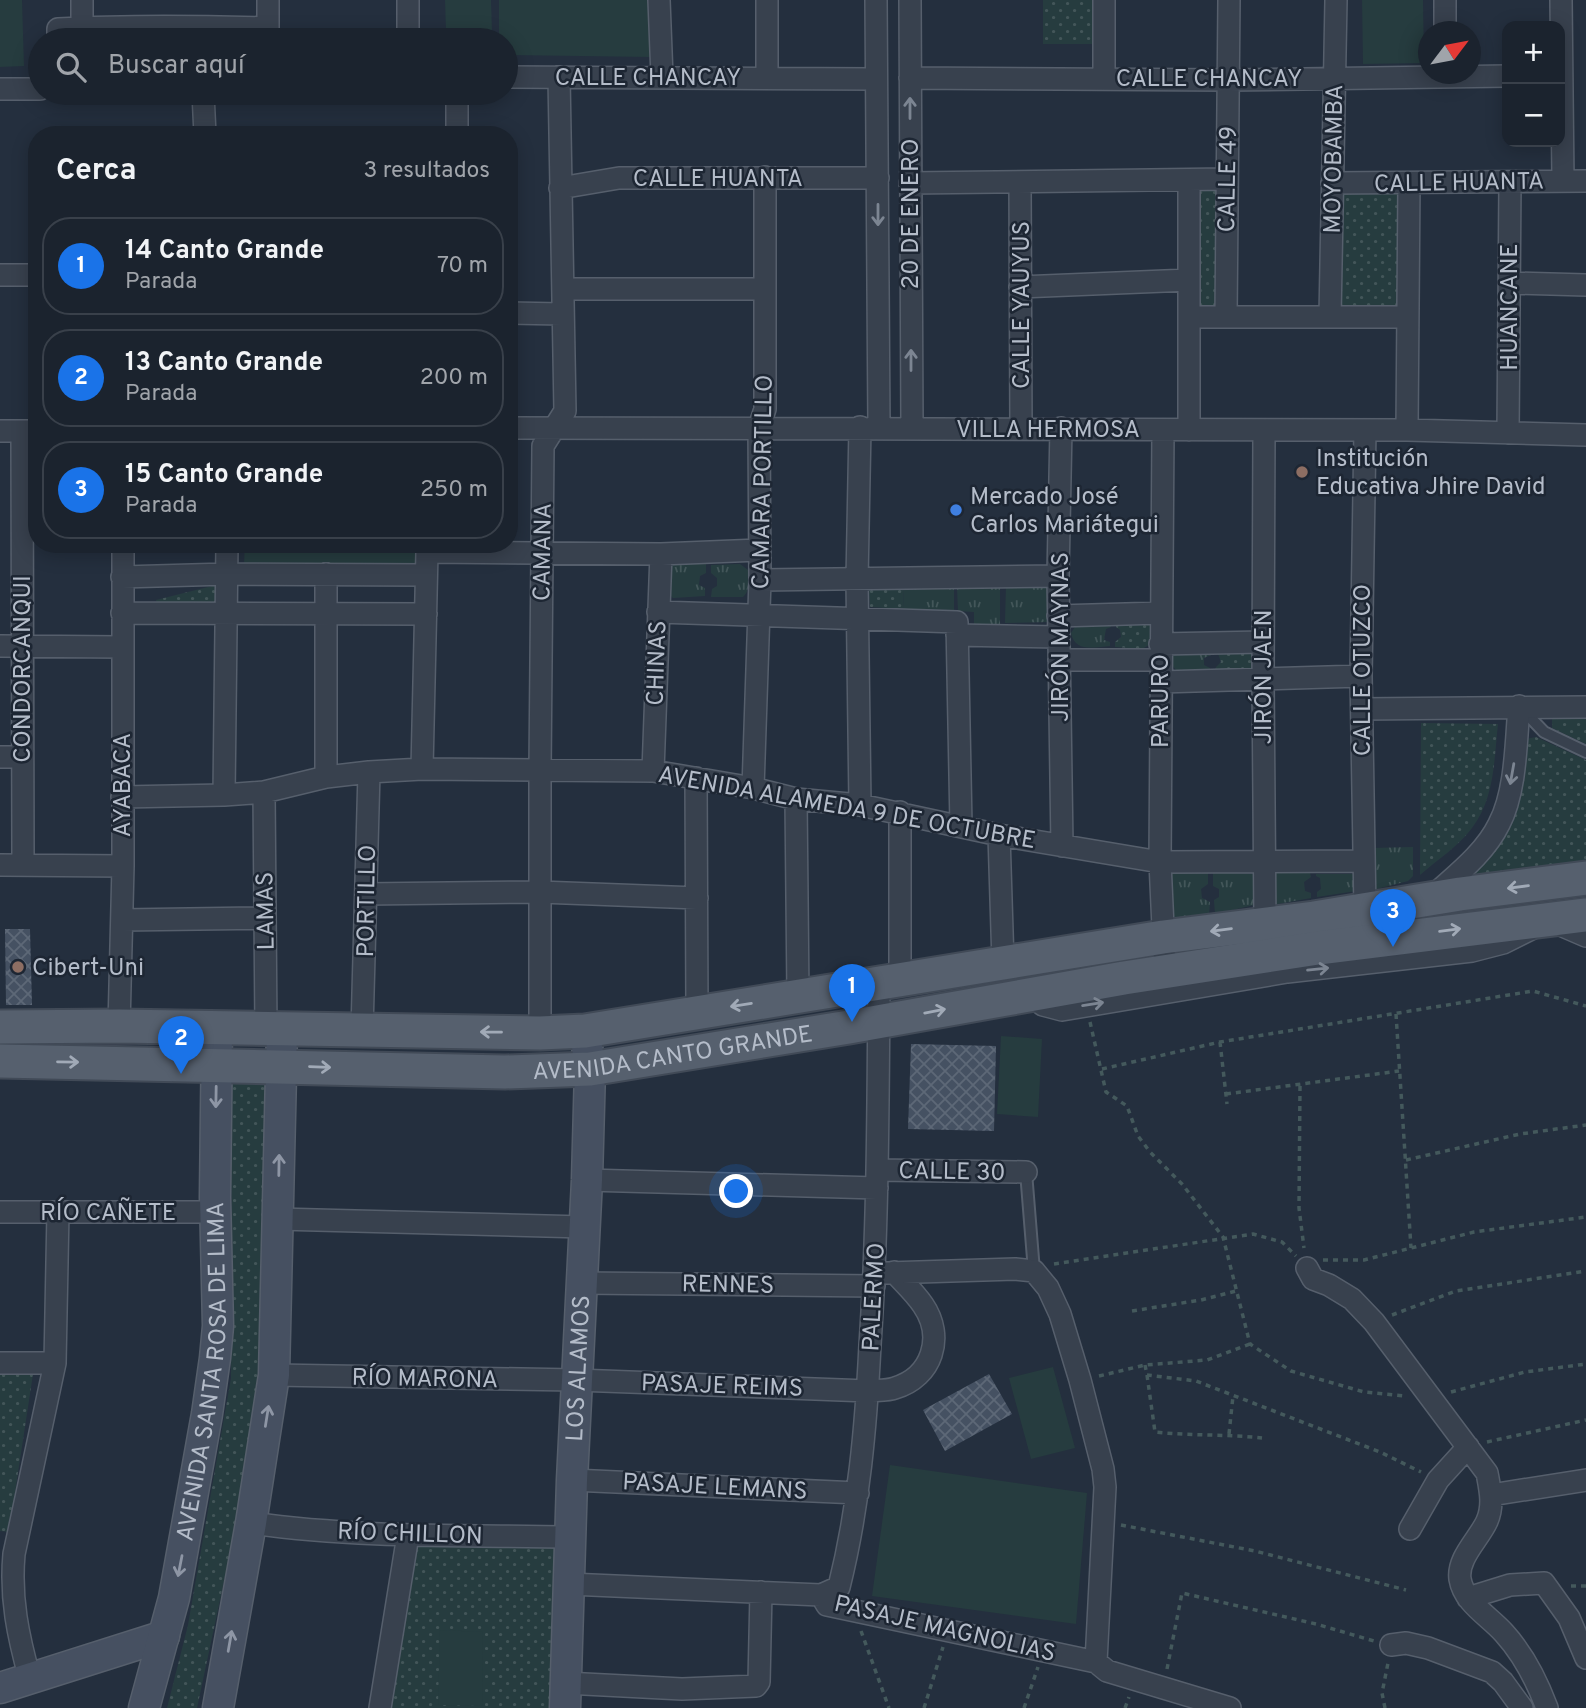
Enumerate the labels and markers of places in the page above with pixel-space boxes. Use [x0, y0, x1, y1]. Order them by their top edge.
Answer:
place label: Institución Educativa Jhire David [1316, 445, 1546, 503]
marker: Institución Educativa Jhire David [1294, 464, 1310, 480]
place label: Mercado José Carlos Mariátegui [970, 483, 1159, 541]
marker: Mercado José Carlos Mariátegui [948, 502, 964, 518]
pin: 3 [1370, 889, 1416, 947]
place label: Cibert-Uni [32, 954, 144, 984]
marker: Cibert-Uni [10, 959, 26, 975]
pin: 1 [829, 964, 875, 1022]
pin: 2 [158, 1016, 204, 1074]

